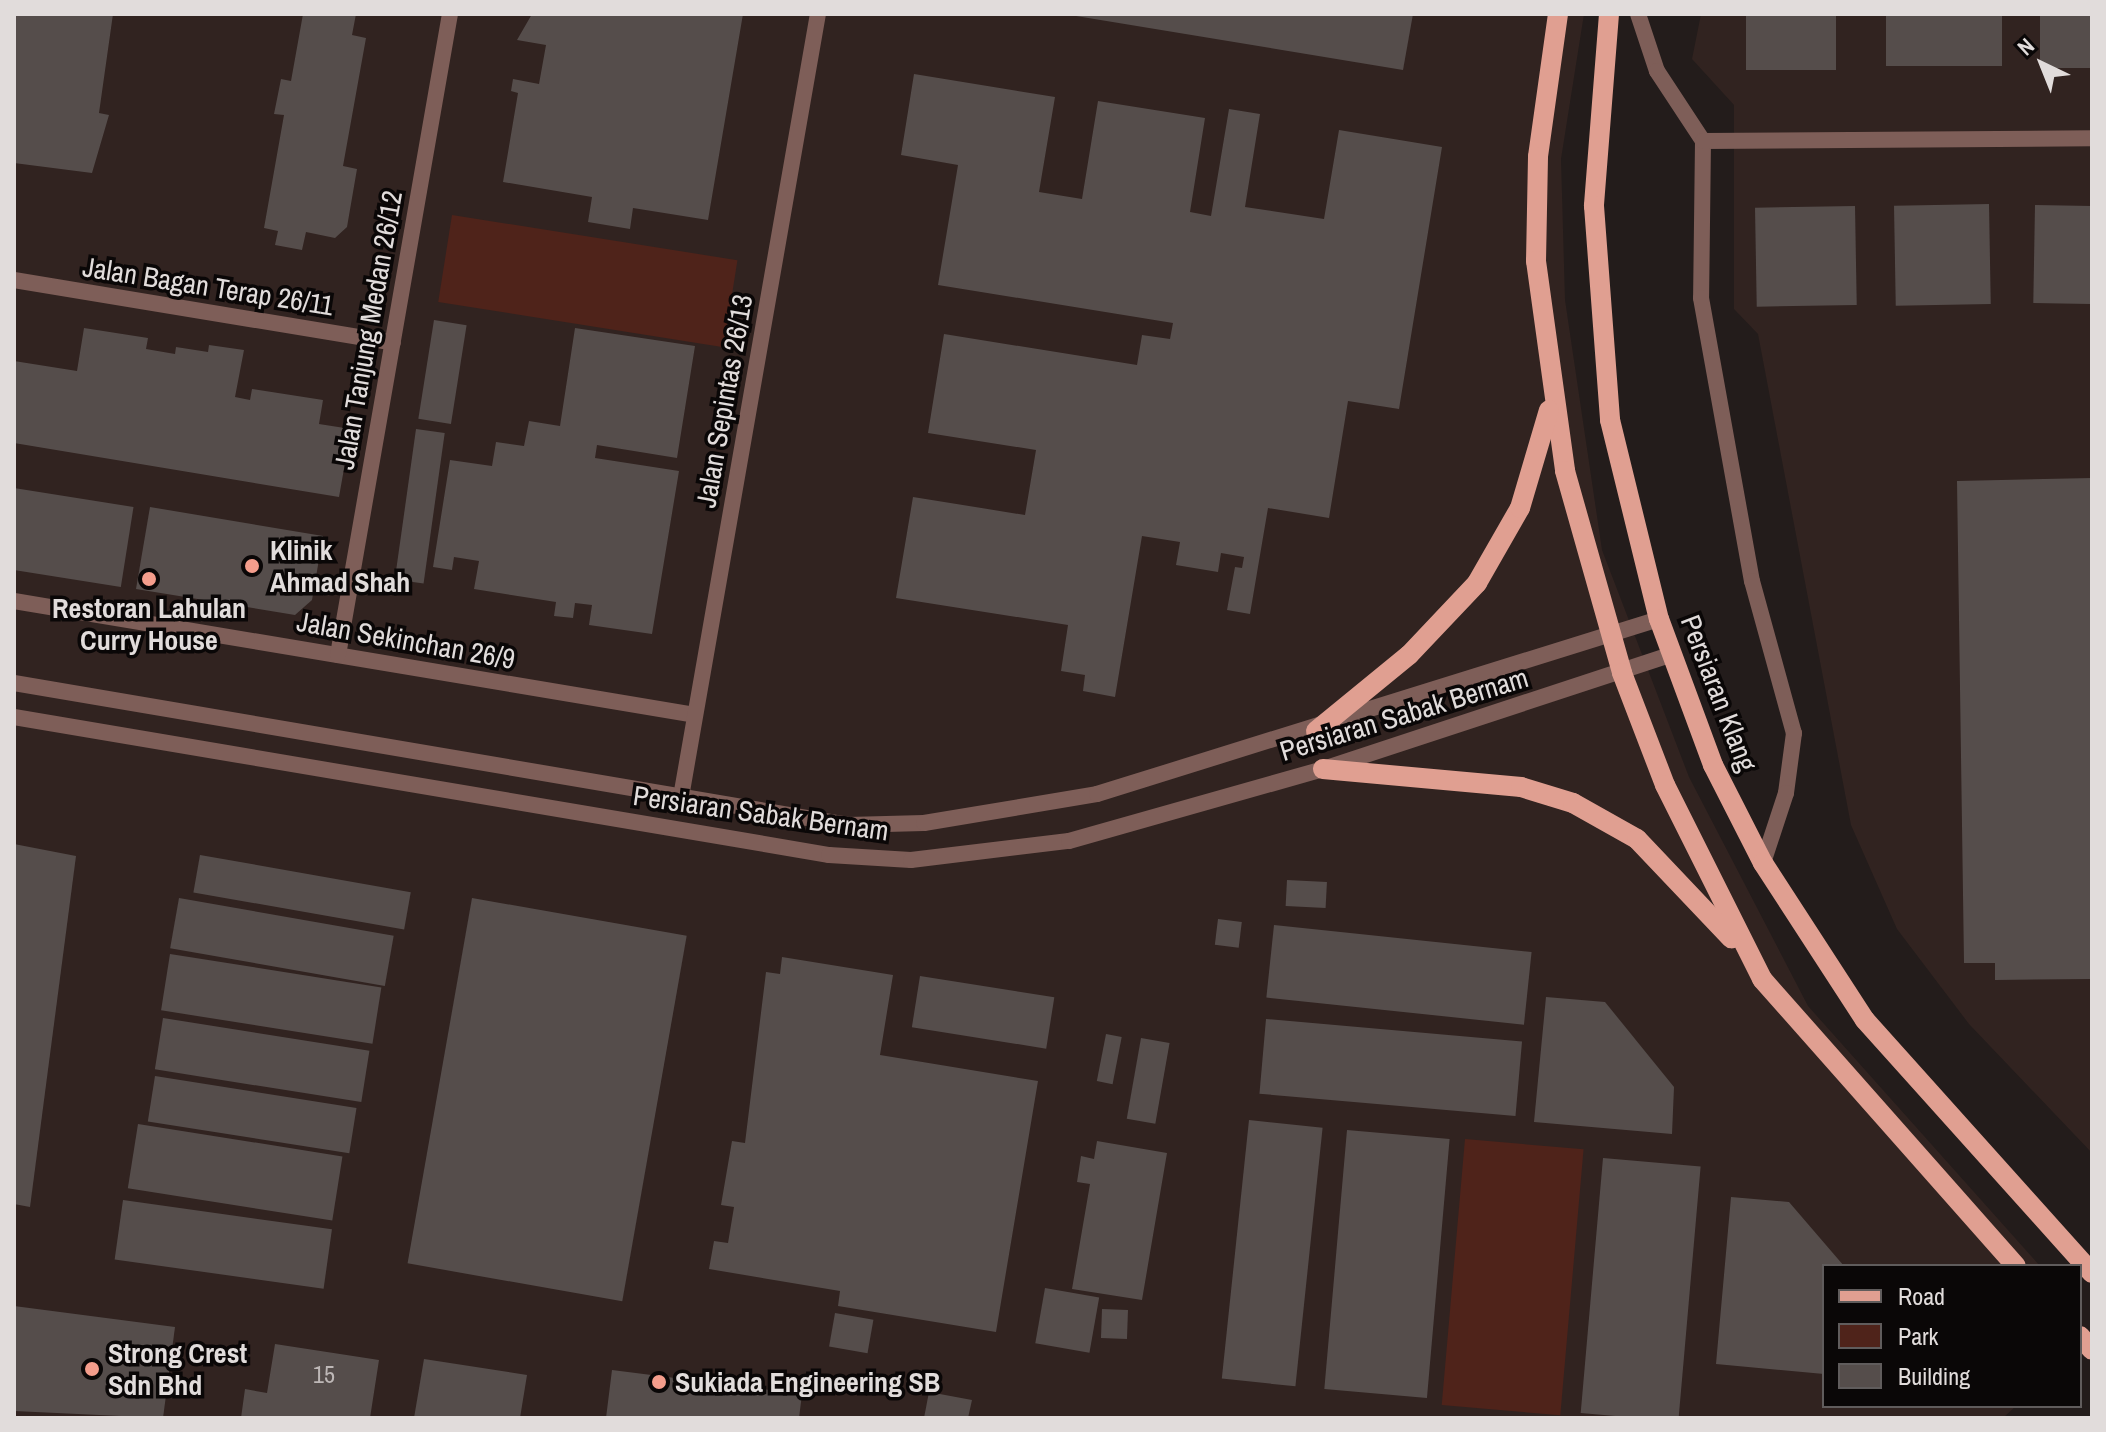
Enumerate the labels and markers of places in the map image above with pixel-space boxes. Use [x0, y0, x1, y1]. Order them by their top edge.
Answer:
place label: Klinik Ahmad Shah [270, 533, 410, 599]
marker: Klinik Ahmad Shah [241, 555, 263, 577]
marker: Restoran Lahulan Curry House [140, 570, 158, 588]
place label: Restoran Lahulan Curry House [52, 591, 246, 657]
place label: Strong Crest Sdn Bhd [108, 1336, 247, 1402]
marker: Strong Crest Sdn Bhd [83, 1360, 101, 1378]
place label: Sukiada Engineering SB [675, 1365, 940, 1399]
marker: Sukiada Engineering SB [650, 1373, 668, 1391]

